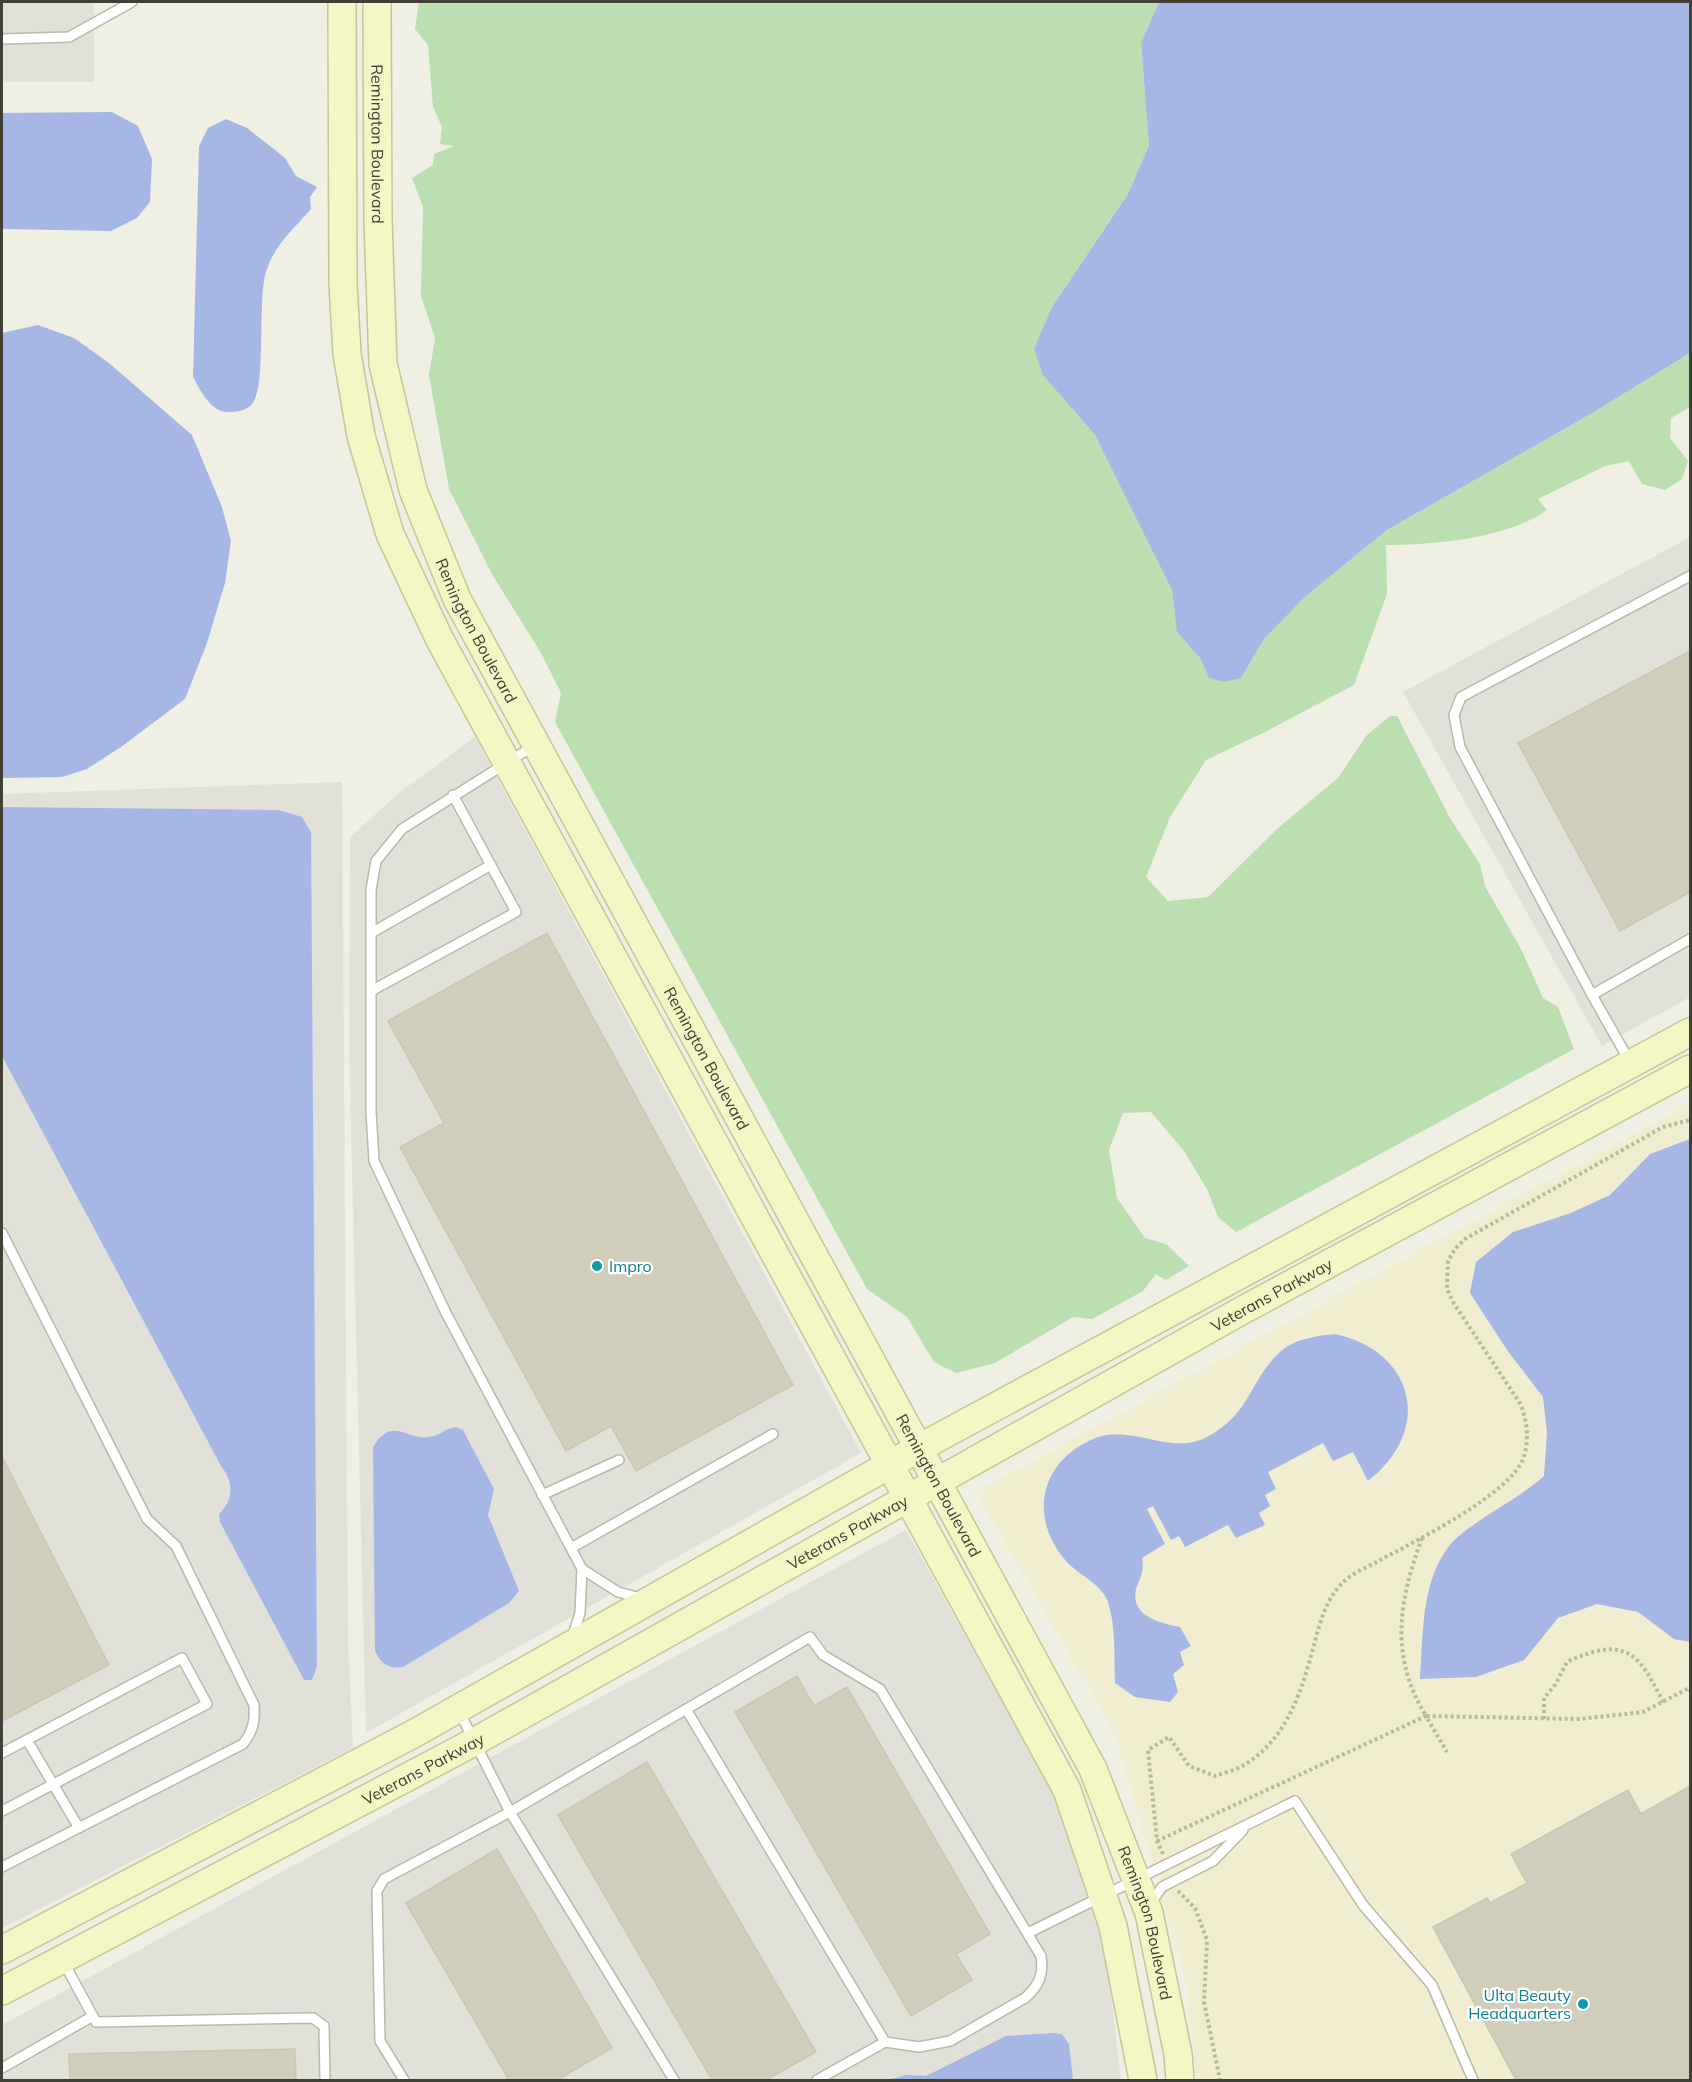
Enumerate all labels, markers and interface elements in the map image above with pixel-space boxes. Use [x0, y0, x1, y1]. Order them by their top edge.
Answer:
street label: Remington Boulevard [367, 64, 388, 224]
street label: Remington Boulevard [432, 555, 522, 706]
street label: Remington Boulevard [660, 983, 754, 1133]
street label: Veterans Parkway [1207, 1253, 1336, 1336]
place label: Impro [609, 1256, 652, 1276]
marker: Impro [590, 1259, 604, 1273]
street label: Remington Boulevard [892, 1410, 986, 1560]
street label: Veterans Parkway [784, 1490, 912, 1574]
street label: Veterans Parkway [359, 1728, 488, 1809]
street label: Remington Boulevard [1114, 1843, 1177, 2002]
place label: Ulta Beauty Headquarters [1468, 1985, 1571, 2023]
marker: Ulta Beauty Headquarters [1576, 1997, 1590, 2011]

